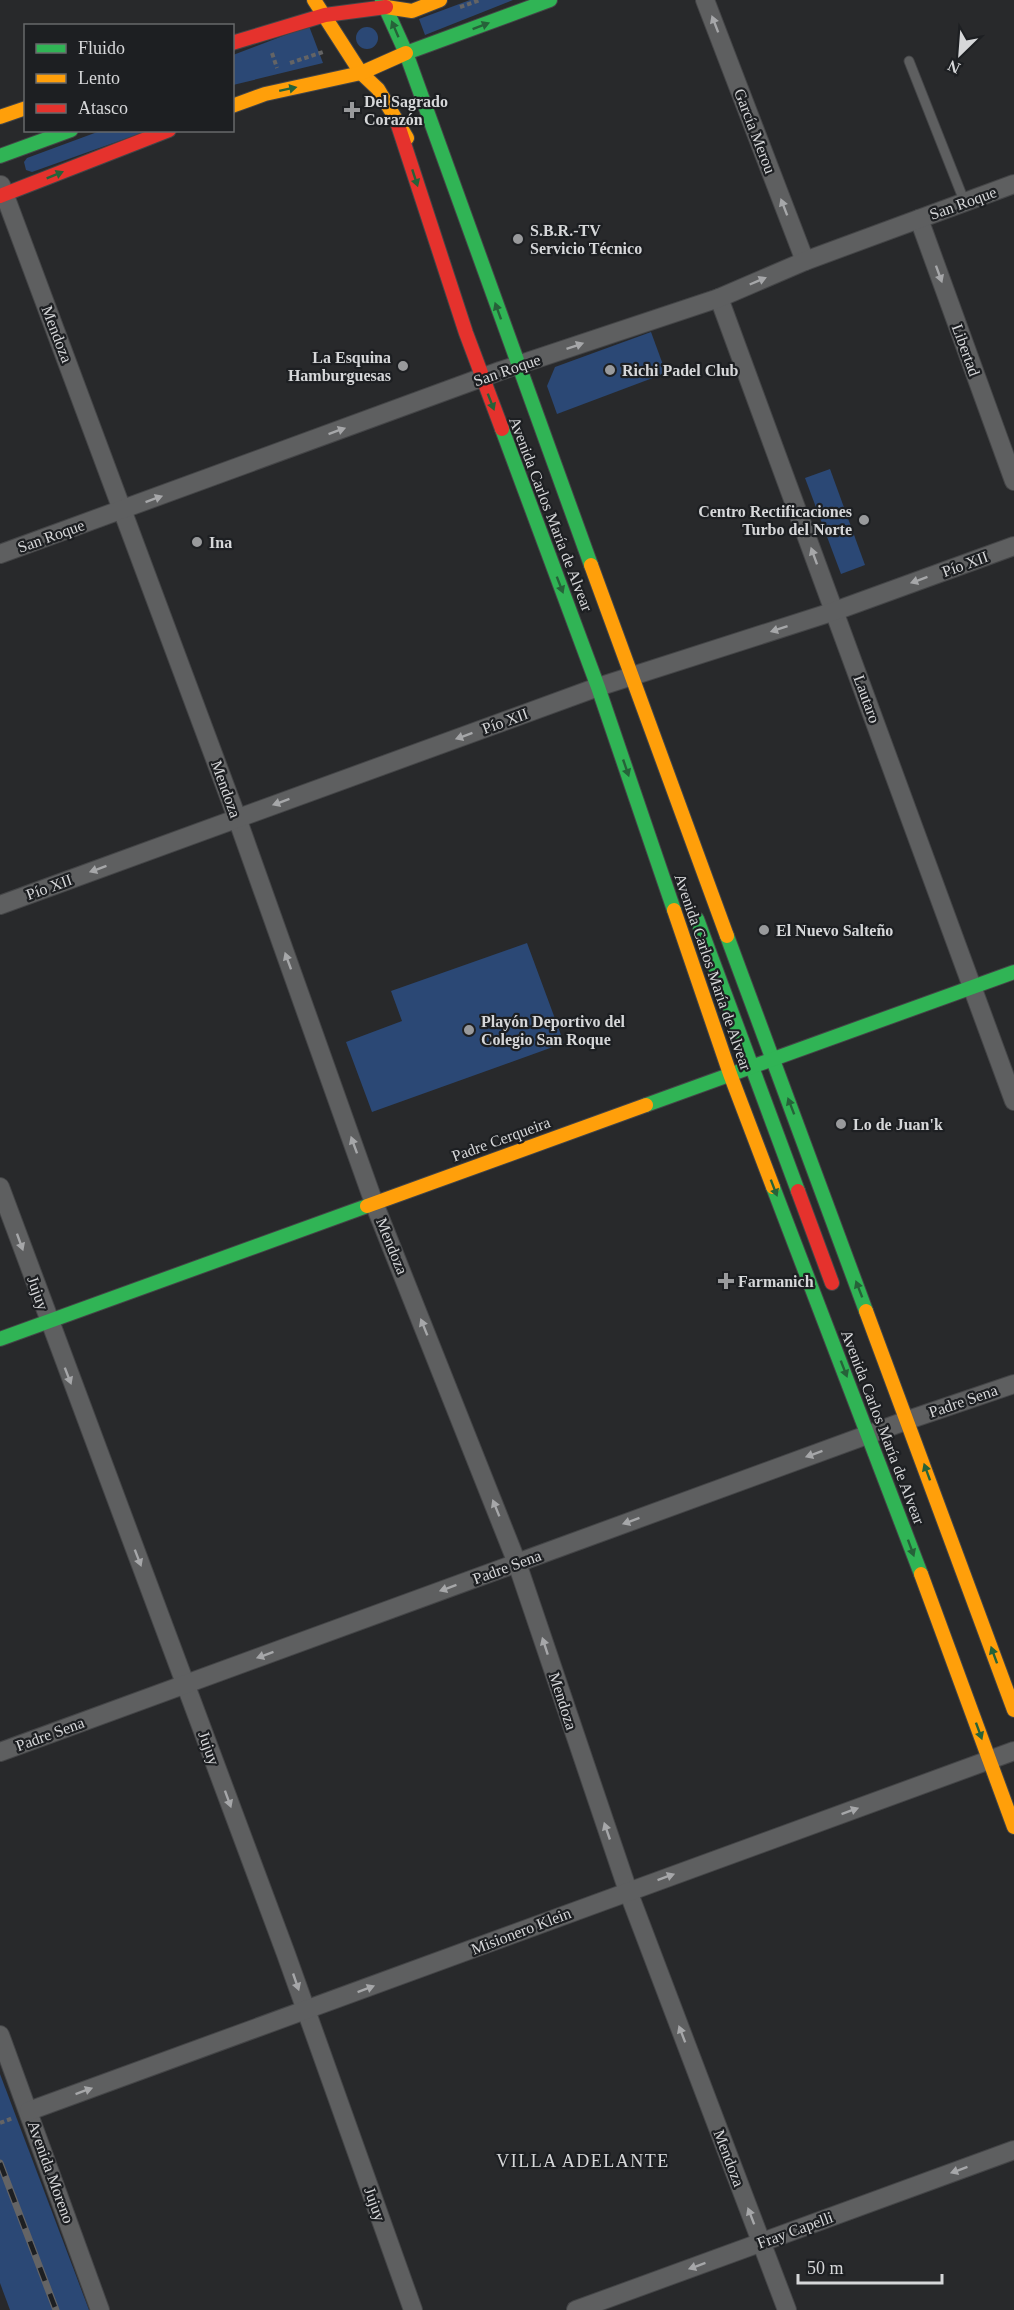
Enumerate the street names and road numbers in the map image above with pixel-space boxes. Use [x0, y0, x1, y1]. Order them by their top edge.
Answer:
street label: García Merou [731, 86, 779, 176]
street label: San Roque [927, 183, 999, 224]
street label: Mendoza [38, 303, 76, 365]
street label: Libertad [949, 322, 983, 378]
street label: San Roque [471, 351, 543, 390]
street label: Avenida Carlos María de Alvear [506, 414, 596, 614]
street label: San Roque [15, 516, 87, 557]
street label: Pío XII [940, 548, 990, 580]
street label: Lautaro [851, 673, 883, 725]
street label: Pío XII [480, 705, 530, 737]
street label: Mendoza [208, 758, 244, 820]
street label: Pío XII [24, 871, 74, 903]
street label: Avenida Carlos María de Alvear [671, 871, 755, 1073]
street label: Padre Cerqueira [449, 1113, 553, 1166]
street label: Mendoza [373, 1215, 411, 1277]
street label: Jujuy [23, 1274, 52, 1313]
street label: Avenida Carlos María de Alvear [838, 1327, 928, 1527]
street label: Padre Sena [926, 1381, 1000, 1421]
street label: Padre Sena [470, 1547, 544, 1587]
street label: Mendoza [546, 1670, 580, 1732]
street label: Padre Sena [13, 1714, 87, 1754]
street label: Jujuy [194, 1729, 223, 1768]
street label: Misionero Klein [469, 1904, 573, 1958]
street label: Avenida Moreno [25, 2119, 77, 2225]
street label: Mendoza [710, 2127, 748, 2189]
street label: Jujuy [360, 2185, 389, 2224]
street label: Fray Capelli [755, 2208, 836, 2253]

